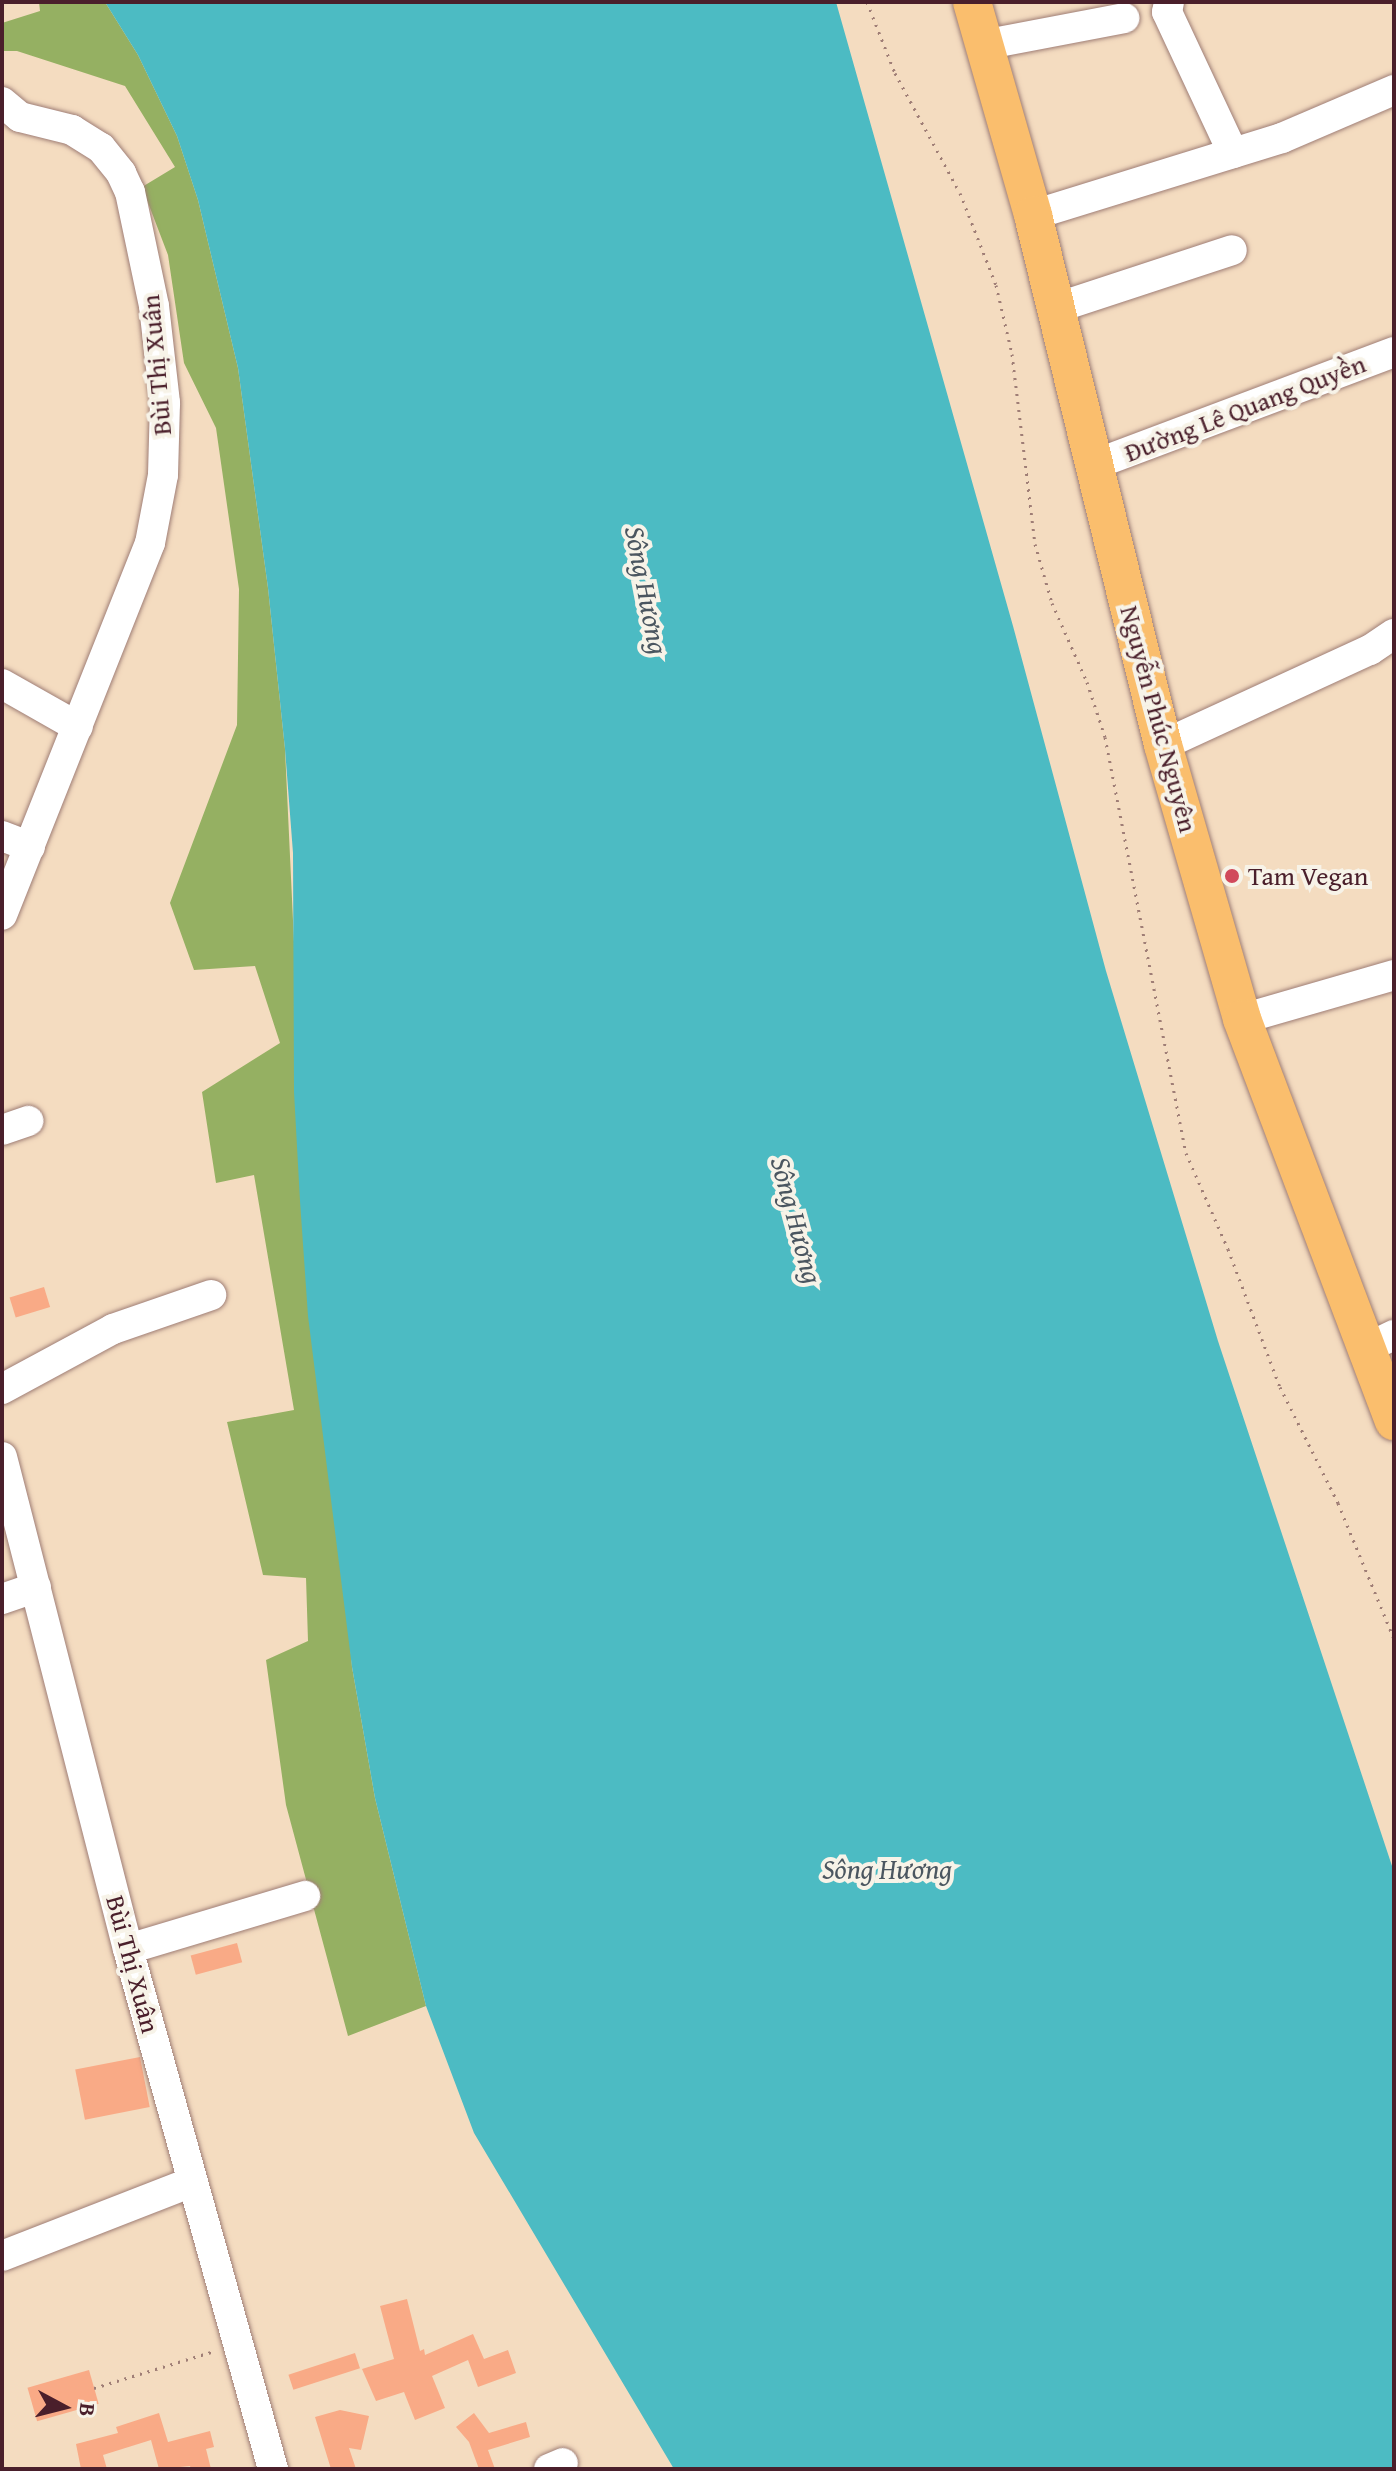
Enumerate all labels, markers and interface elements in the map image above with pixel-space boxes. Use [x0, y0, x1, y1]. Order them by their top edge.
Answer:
street label: Bùi Thị Xuân [134, 293, 178, 437]
street label: Đường Lê Quang Quyền [1120, 348, 1370, 468]
water label: Sông Hương [618, 523, 676, 657]
street label: Nguyễn Phúc Nguyên [1114, 602, 1204, 836]
place label: Tam Vegan [1248, 860, 1368, 892]
marker: Tam Vegan [1223, 867, 1241, 885]
water label: Sông Hương [764, 1153, 830, 1287]
water label: Sông Hương [822, 1852, 952, 1886]
street label: Bùi Thị Xuân [100, 1892, 166, 2036]
north arrow [24, 2367, 104, 2447]
text: B [71, 2401, 105, 2419]

